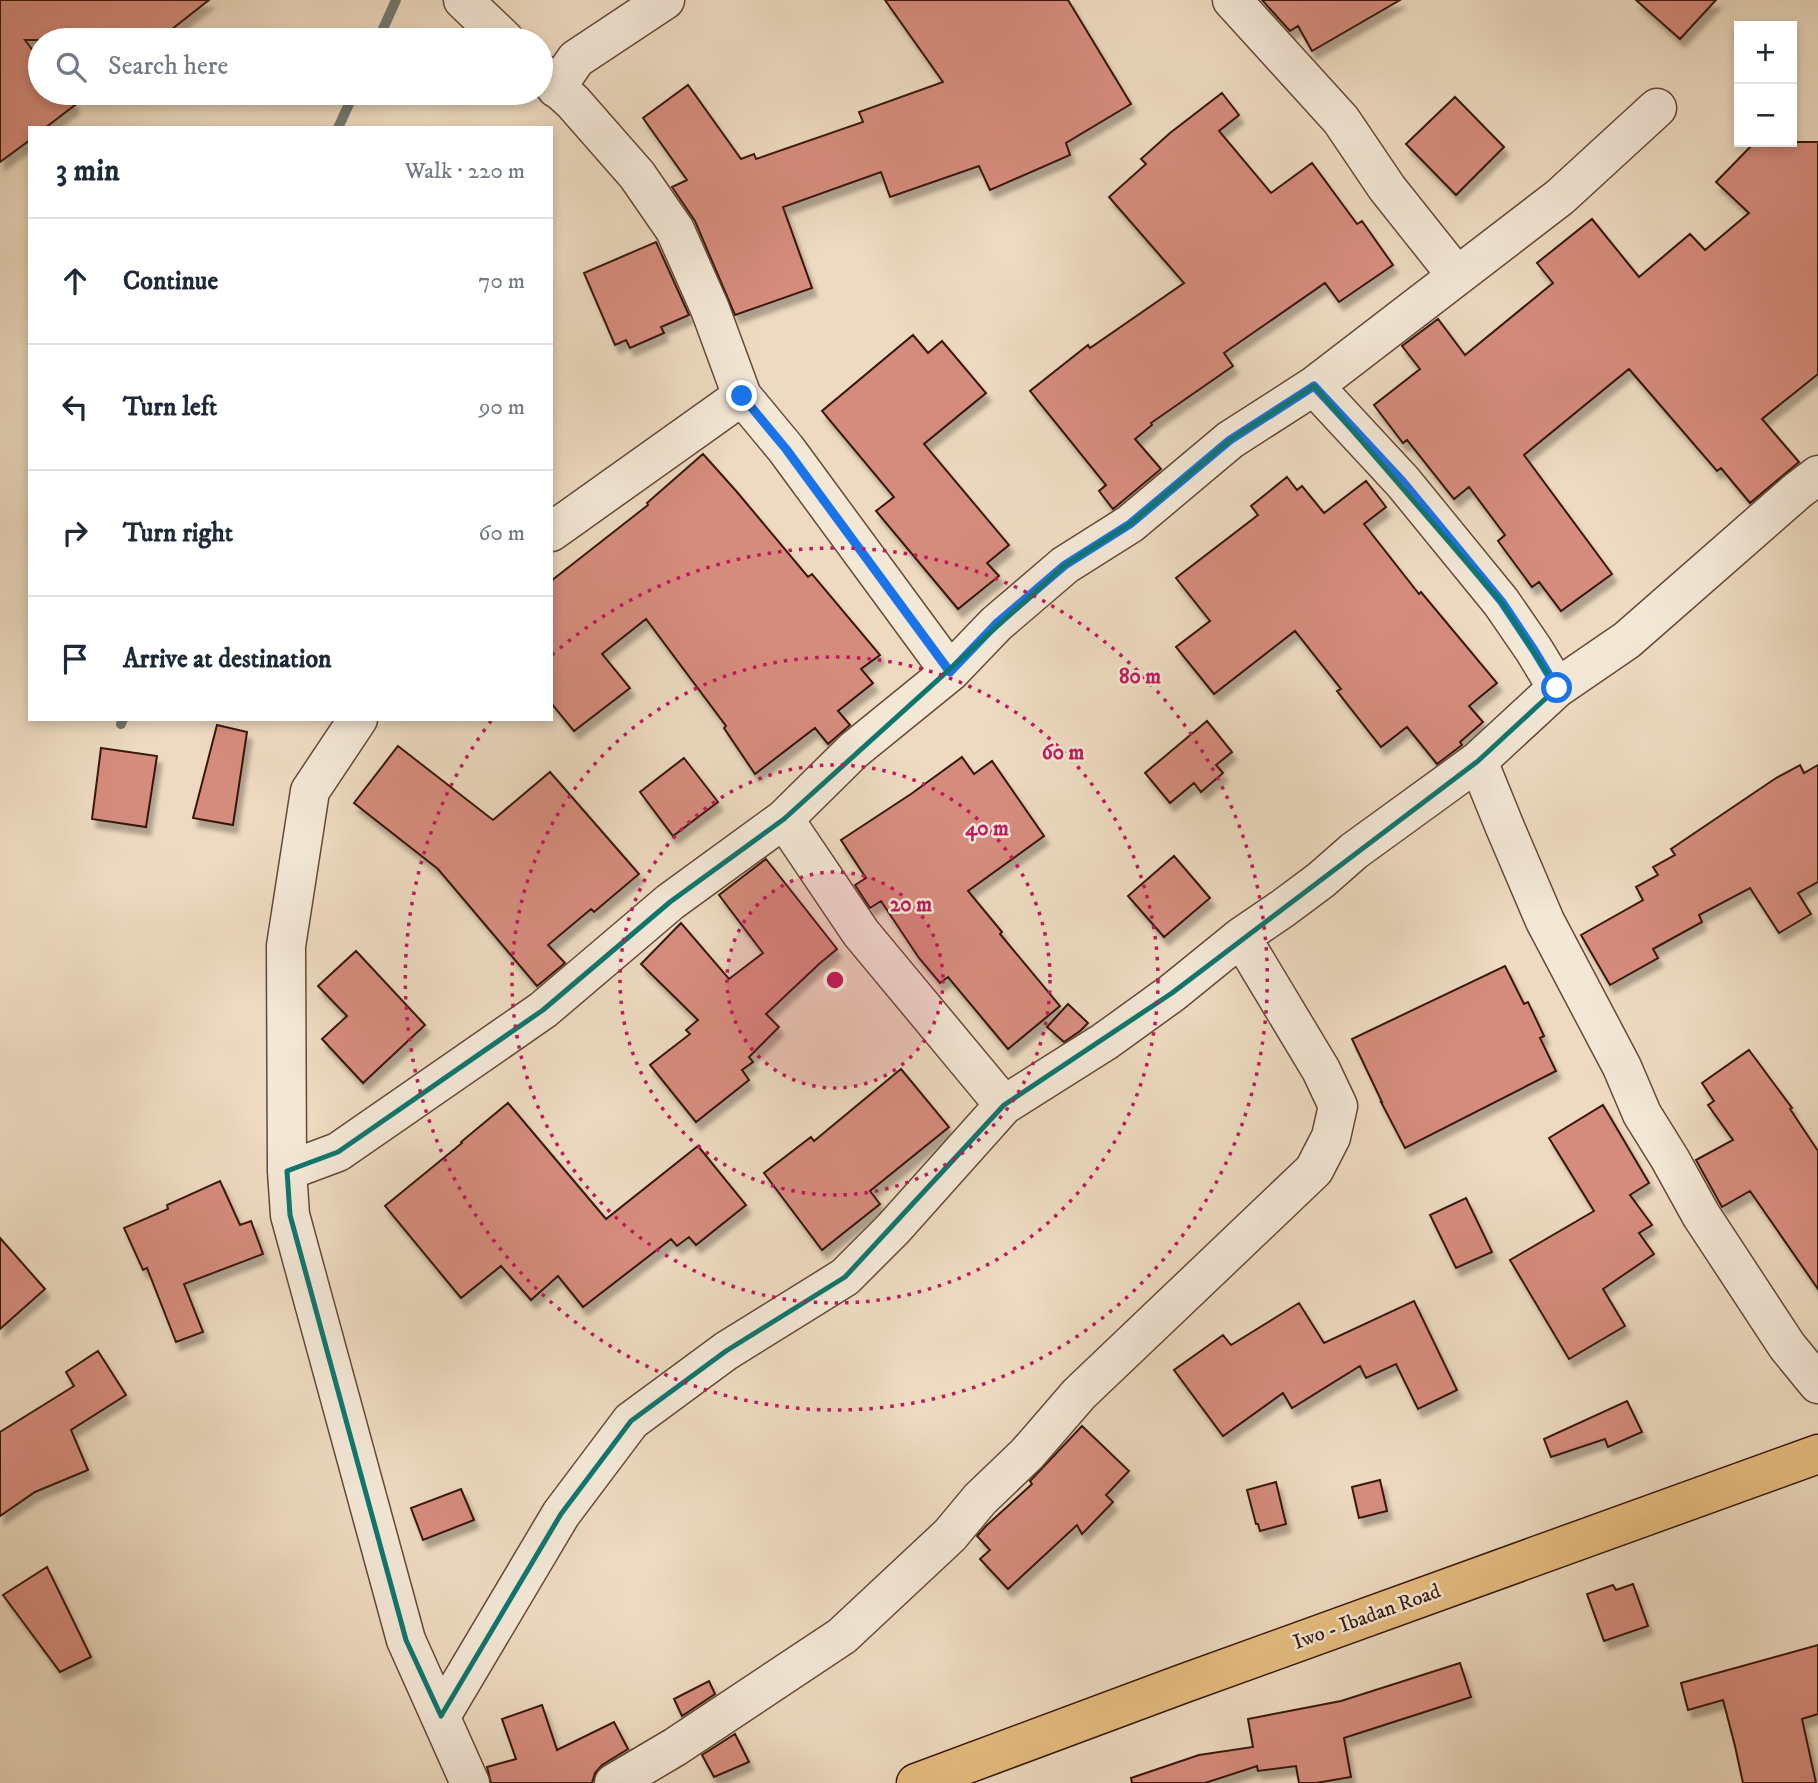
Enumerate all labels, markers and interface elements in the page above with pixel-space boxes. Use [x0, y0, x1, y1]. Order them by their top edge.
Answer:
map controls [1734, 21, 1797, 147]
button: + [1734, 21, 1797, 84]
search box [28, 28, 553, 105]
icon: search [52, 48, 90, 86]
text: Search here [108, 50, 228, 83]
button: − [1734, 84, 1797, 147]
text: 3 min [56, 153, 120, 190]
text: Walk · 220 m [405, 157, 525, 186]
icon: ahead [56, 262, 94, 300]
text: Continue [123, 265, 218, 298]
text: 70 m [478, 267, 525, 296]
route end [726, 380, 757, 411]
icon: left [56, 388, 94, 426]
text: Turn left [123, 391, 217, 424]
text: 90 m [479, 393, 525, 422]
icon: right [56, 514, 94, 552]
text: Turn right [123, 517, 233, 550]
text: 60 m [478, 519, 525, 548]
icon: arrive [56, 640, 94, 678]
text: Arrive at destination [123, 643, 332, 676]
text: 80 m [1119, 664, 1161, 690]
route start [1541, 672, 1572, 703]
text: 60 m [1042, 740, 1084, 766]
text: 40 m [965, 816, 1009, 842]
text: 20 m [890, 892, 932, 918]
centre of rings [823, 968, 847, 992]
street label: Iwo - Ibadan Road [1290, 1578, 1445, 1656]

